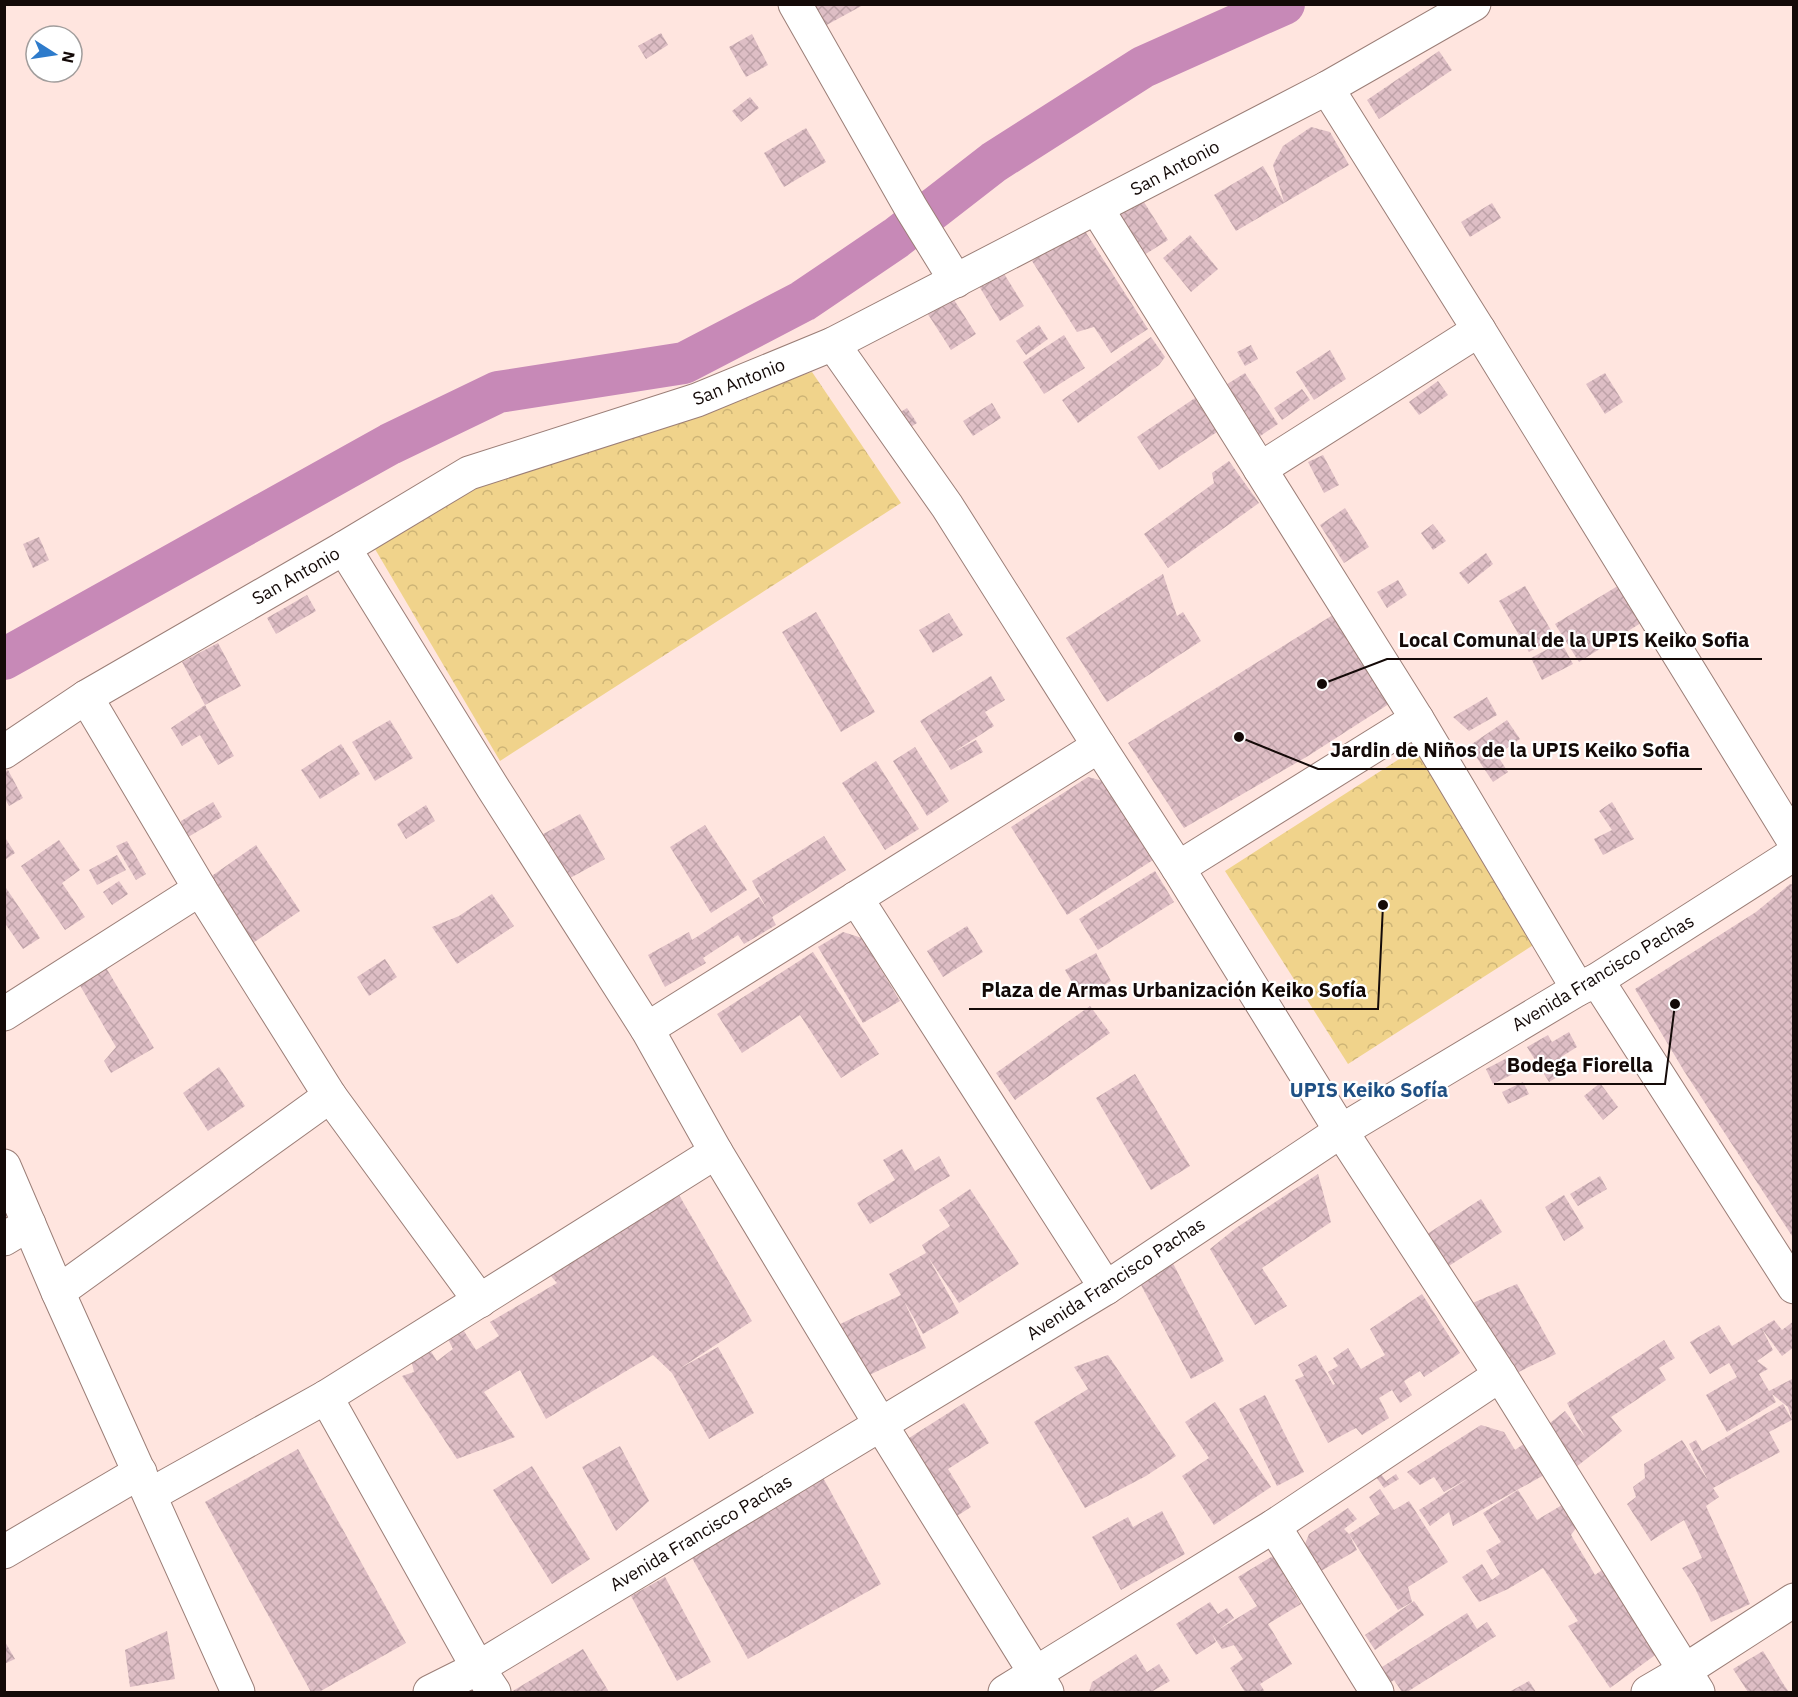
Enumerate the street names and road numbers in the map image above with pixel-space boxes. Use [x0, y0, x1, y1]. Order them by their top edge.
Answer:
street label: San Antonio [1126, 135, 1223, 201]
street label: San Antonio [689, 353, 788, 410]
street label: San Antonio [248, 541, 344, 610]
street label: Avenida Francisco Pachas [1507, 909, 1698, 1036]
street label: Avenida Francisco Pachas [1022, 1212, 1209, 1345]
street label: Avenida Francisco Pachas [605, 1469, 796, 1596]

